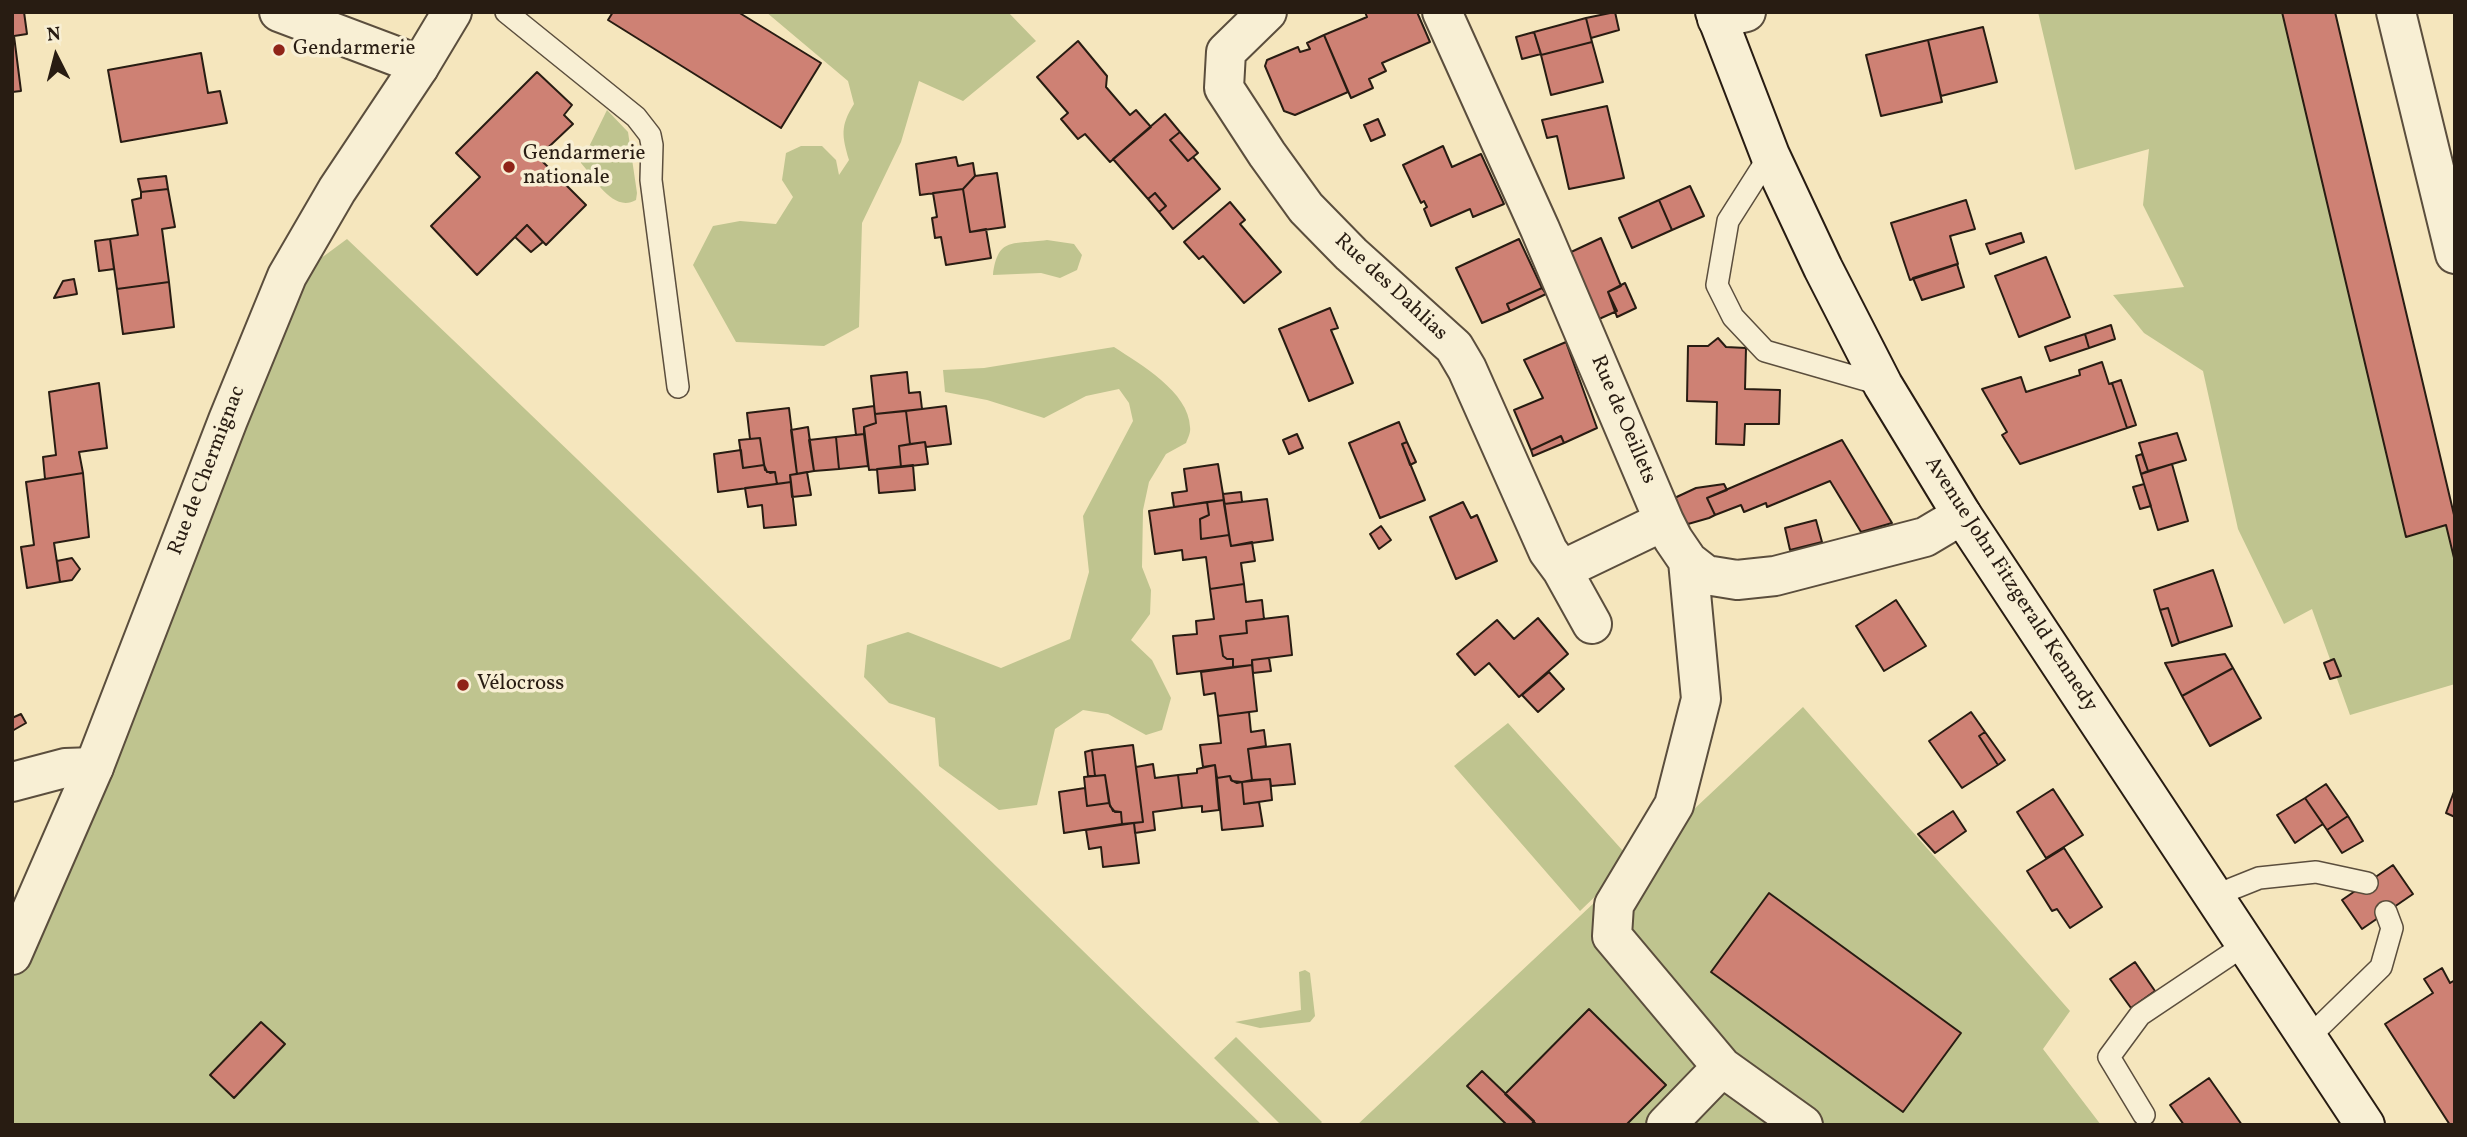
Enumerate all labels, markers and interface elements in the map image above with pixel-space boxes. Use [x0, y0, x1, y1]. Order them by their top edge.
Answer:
north arrow [21, 21, 91, 91]
text: N [46, 21, 62, 49]
place label: Gendarmerie [293, 37, 416, 63]
marker: Gendarmerie [271, 42, 287, 58]
place label: Gendarmerie nationale [523, 142, 646, 192]
marker: Gendarmerie nationale [501, 159, 517, 175]
street label: Rue des Dahlias [1328, 229, 1452, 347]
street label: Rue de Oeillets [1584, 352, 1660, 488]
street label: Rue de Chermignac [164, 383, 252, 559]
street label: Avenue John Fitzgerald Kennedy [1918, 453, 2102, 717]
place label: Vélocross [477, 672, 564, 698]
marker: Vélocross [455, 677, 471, 693]

